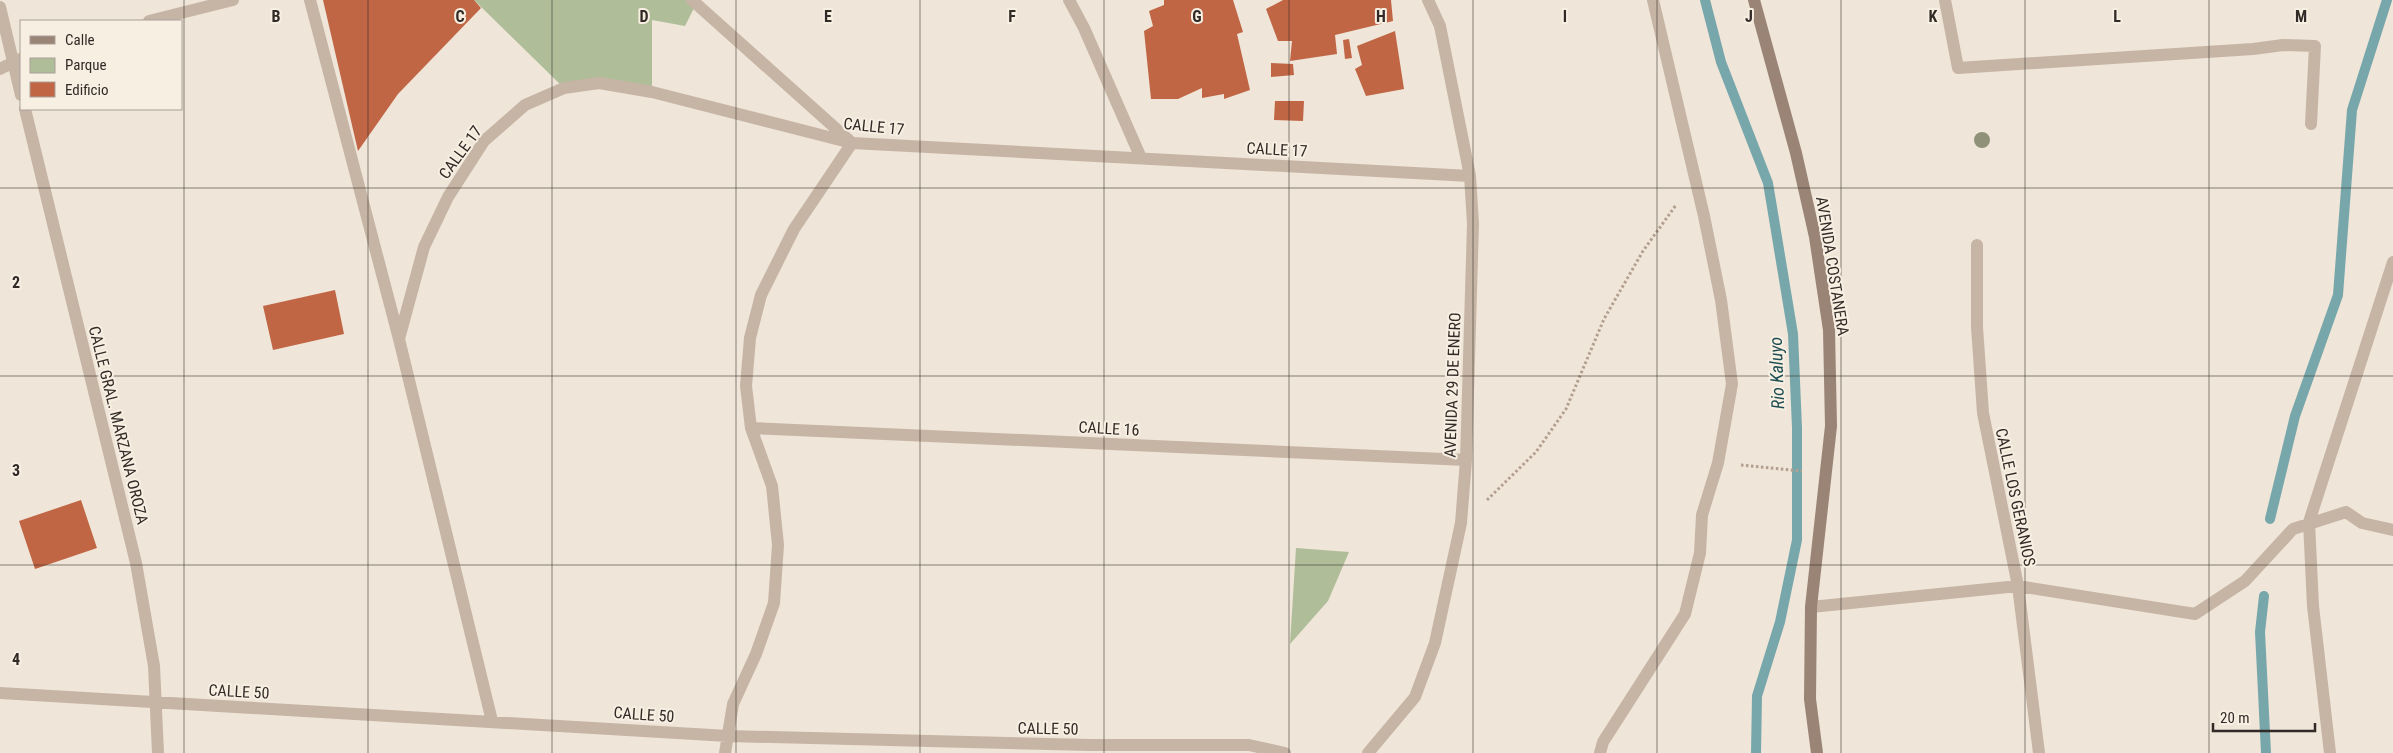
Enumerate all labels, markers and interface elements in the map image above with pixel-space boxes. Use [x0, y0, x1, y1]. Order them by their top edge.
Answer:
text: B [272, 7, 281, 26]
text: C [455, 7, 465, 26]
text: D [639, 7, 649, 26]
text: E [824, 7, 832, 26]
text: F [1008, 7, 1016, 26]
text: G [1192, 7, 1202, 26]
text: H [1376, 7, 1386, 26]
text: I [1563, 7, 1567, 26]
text: J [1745, 7, 1753, 26]
text: K [1929, 7, 1938, 26]
text: L [2113, 7, 2121, 26]
text: M [2295, 7, 2307, 26]
legend [20, 20, 182, 110]
text: Calle [65, 31, 95, 49]
text: Parque [65, 56, 107, 74]
text: Edificio [65, 81, 108, 99]
street label: CALLE 17 [843, 114, 905, 139]
street label: CALLE 17 [435, 122, 486, 183]
street label: CALLE 17 [1246, 138, 1308, 161]
street label: AVENIDA COSTANERA [1812, 195, 1853, 337]
text: 2 [12, 273, 20, 292]
street label: AVENIDA 29 DE ENERO [1440, 312, 1465, 458]
street label: CALLE GRAL. MARZANA OROZA [85, 324, 152, 526]
water label: Rio Kaluyo [1765, 336, 1788, 410]
street label: CALLE 16 [1078, 417, 1140, 440]
street label: CALLE LOS GERANIOS [1992, 426, 2039, 568]
text: 3 [12, 461, 20, 480]
text: 4 [12, 650, 20, 669]
street label: CALLE 50 [208, 680, 270, 703]
scale bar [2213, 700, 2316, 732]
street label: CALLE 50 [613, 703, 675, 726]
text: 20 m [2220, 709, 2250, 727]
street label: CALLE 50 [1017, 718, 1079, 739]

